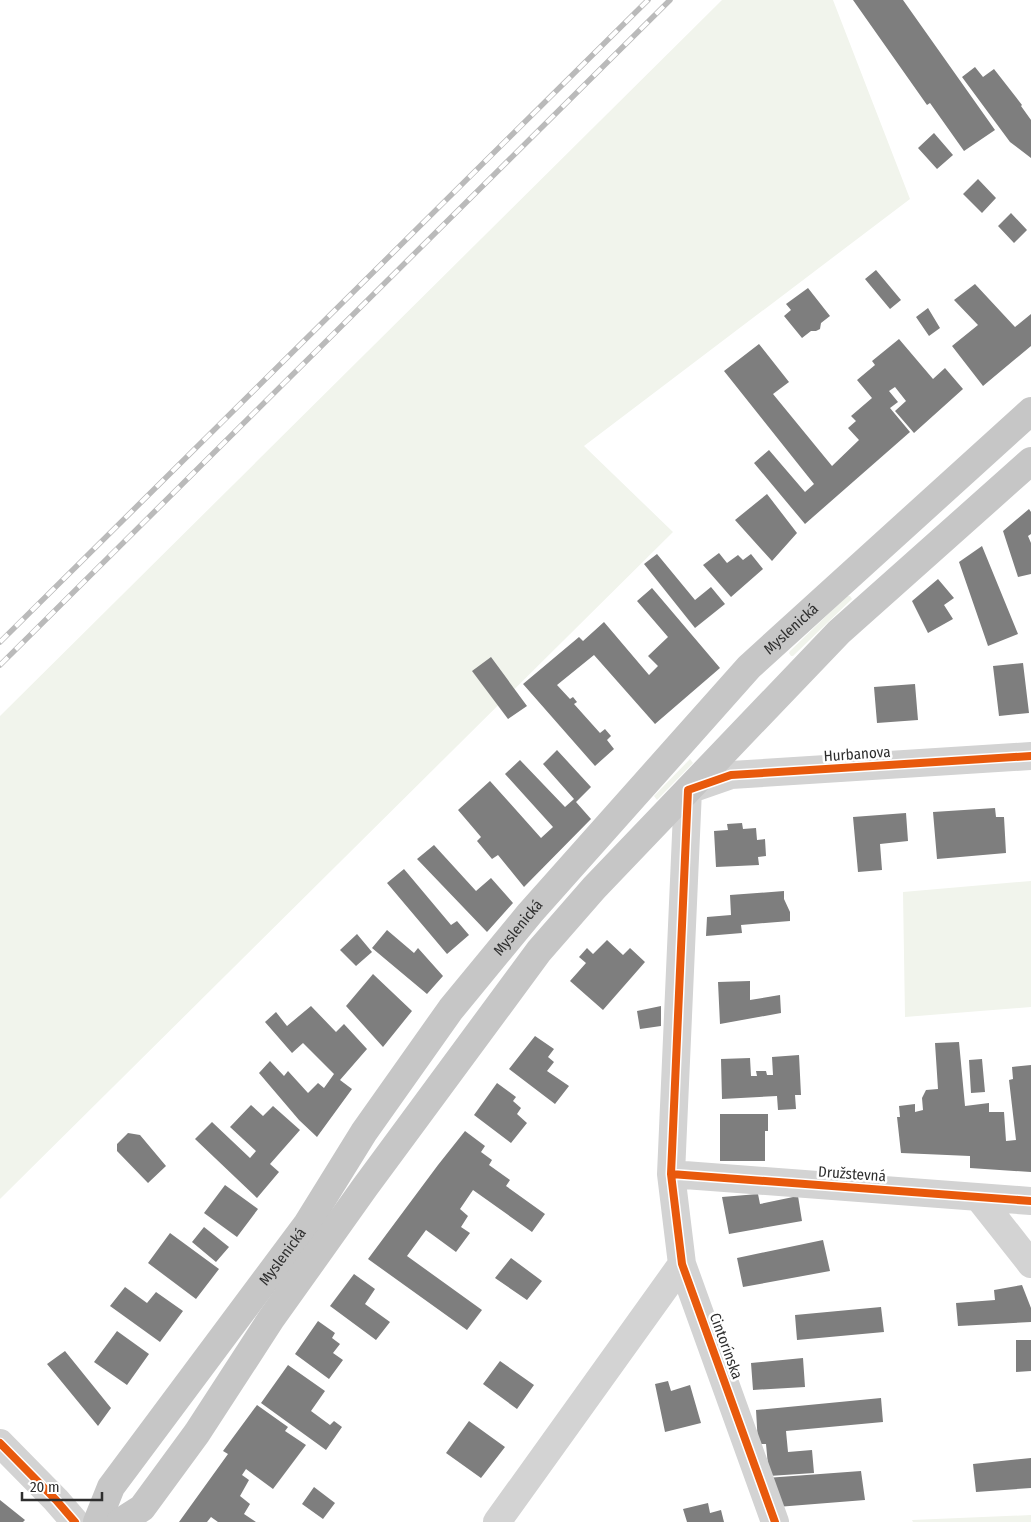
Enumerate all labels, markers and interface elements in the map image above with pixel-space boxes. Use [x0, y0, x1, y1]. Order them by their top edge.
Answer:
street label: Myslenická [760, 600, 822, 658]
street label: Hurbanova [823, 743, 891, 765]
street label: Myslenická [490, 896, 546, 959]
street label: Družstevná [817, 1163, 887, 1185]
street label: Myslenická [255, 1224, 310, 1289]
street label: Cintorínska [706, 1310, 746, 1382]
scale bar [22, 1470, 102, 1502]
text: 20 m [30, 1478, 60, 1496]

